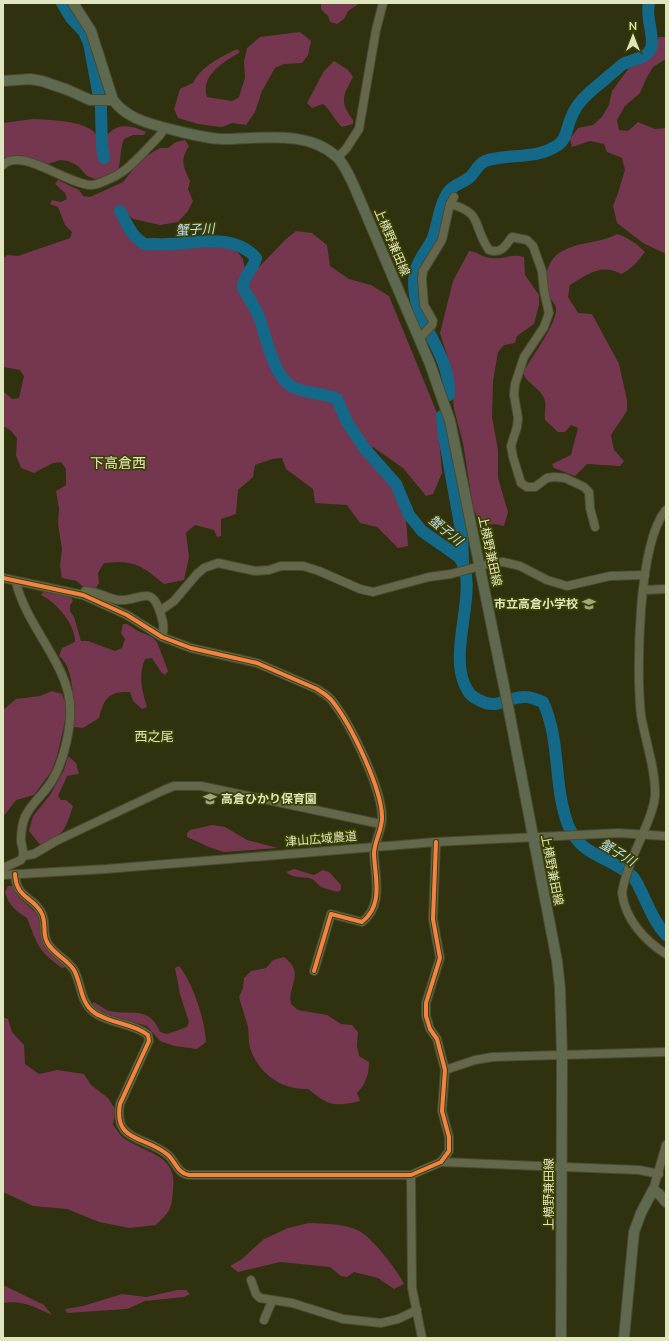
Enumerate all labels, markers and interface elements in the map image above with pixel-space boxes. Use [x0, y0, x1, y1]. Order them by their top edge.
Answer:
north arrow [613, 16, 653, 56]
text: N [629, 19, 637, 33]
street label: 上横野兼田線 [371, 206, 413, 278]
water label: 蟹子川 [175, 220, 217, 238]
district label: 下高倉西 [90, 454, 146, 472]
water label: 蟹子川 [426, 512, 468, 550]
street label: 上横野兼田線 [476, 514, 505, 588]
place label: 市立高倉小学校 [494, 596, 578, 611]
school or university icon: 市立高倉小学校 [581, 596, 597, 612]
district label: 西之尾 [134, 728, 174, 744]
school or university icon: 高倉ひかり保育園 [202, 791, 218, 807]
place label: 高倉ひかり保育園 [221, 791, 317, 806]
street label: 津山広域農道 [284, 828, 357, 849]
street label: 上横野兼田線 [538, 833, 567, 907]
water label: 蟹子川 [597, 835, 641, 870]
street label: 上横野兼田線 [541, 1158, 556, 1230]

